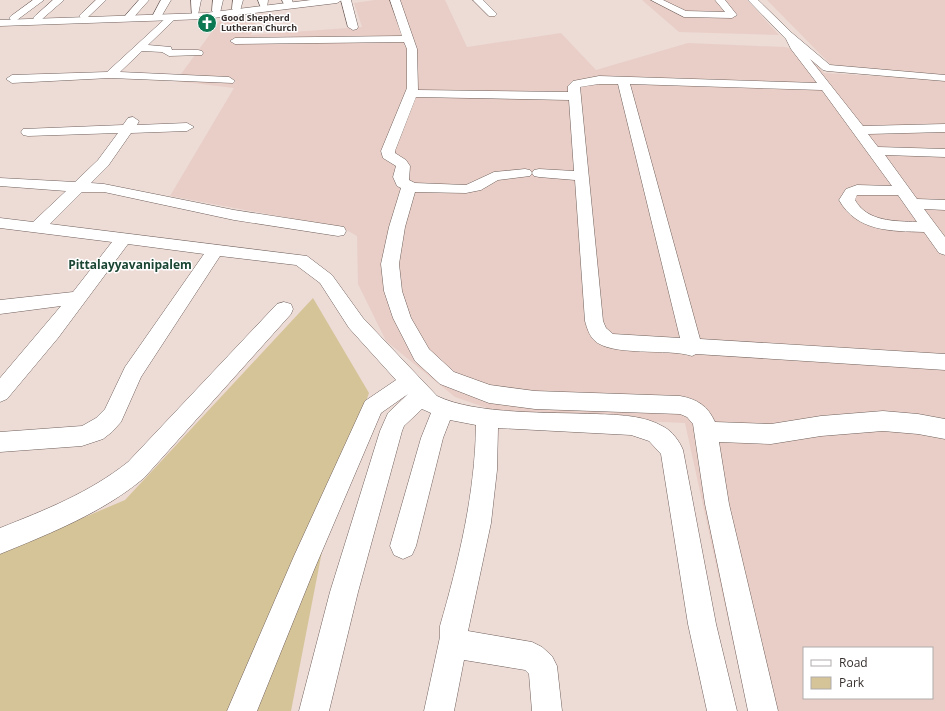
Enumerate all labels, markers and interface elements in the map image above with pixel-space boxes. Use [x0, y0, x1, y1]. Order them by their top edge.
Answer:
place label: Good Shepherd Lutheran Church [221, 11, 297, 34]
church icon: Good Shepherd Lutheran Church [196, 12, 218, 34]
district label: Pittalayyavanipalem [68, 256, 192, 273]
legend [803, 647, 933, 699]
text: Road [839, 654, 868, 671]
text: Park [839, 674, 865, 691]

